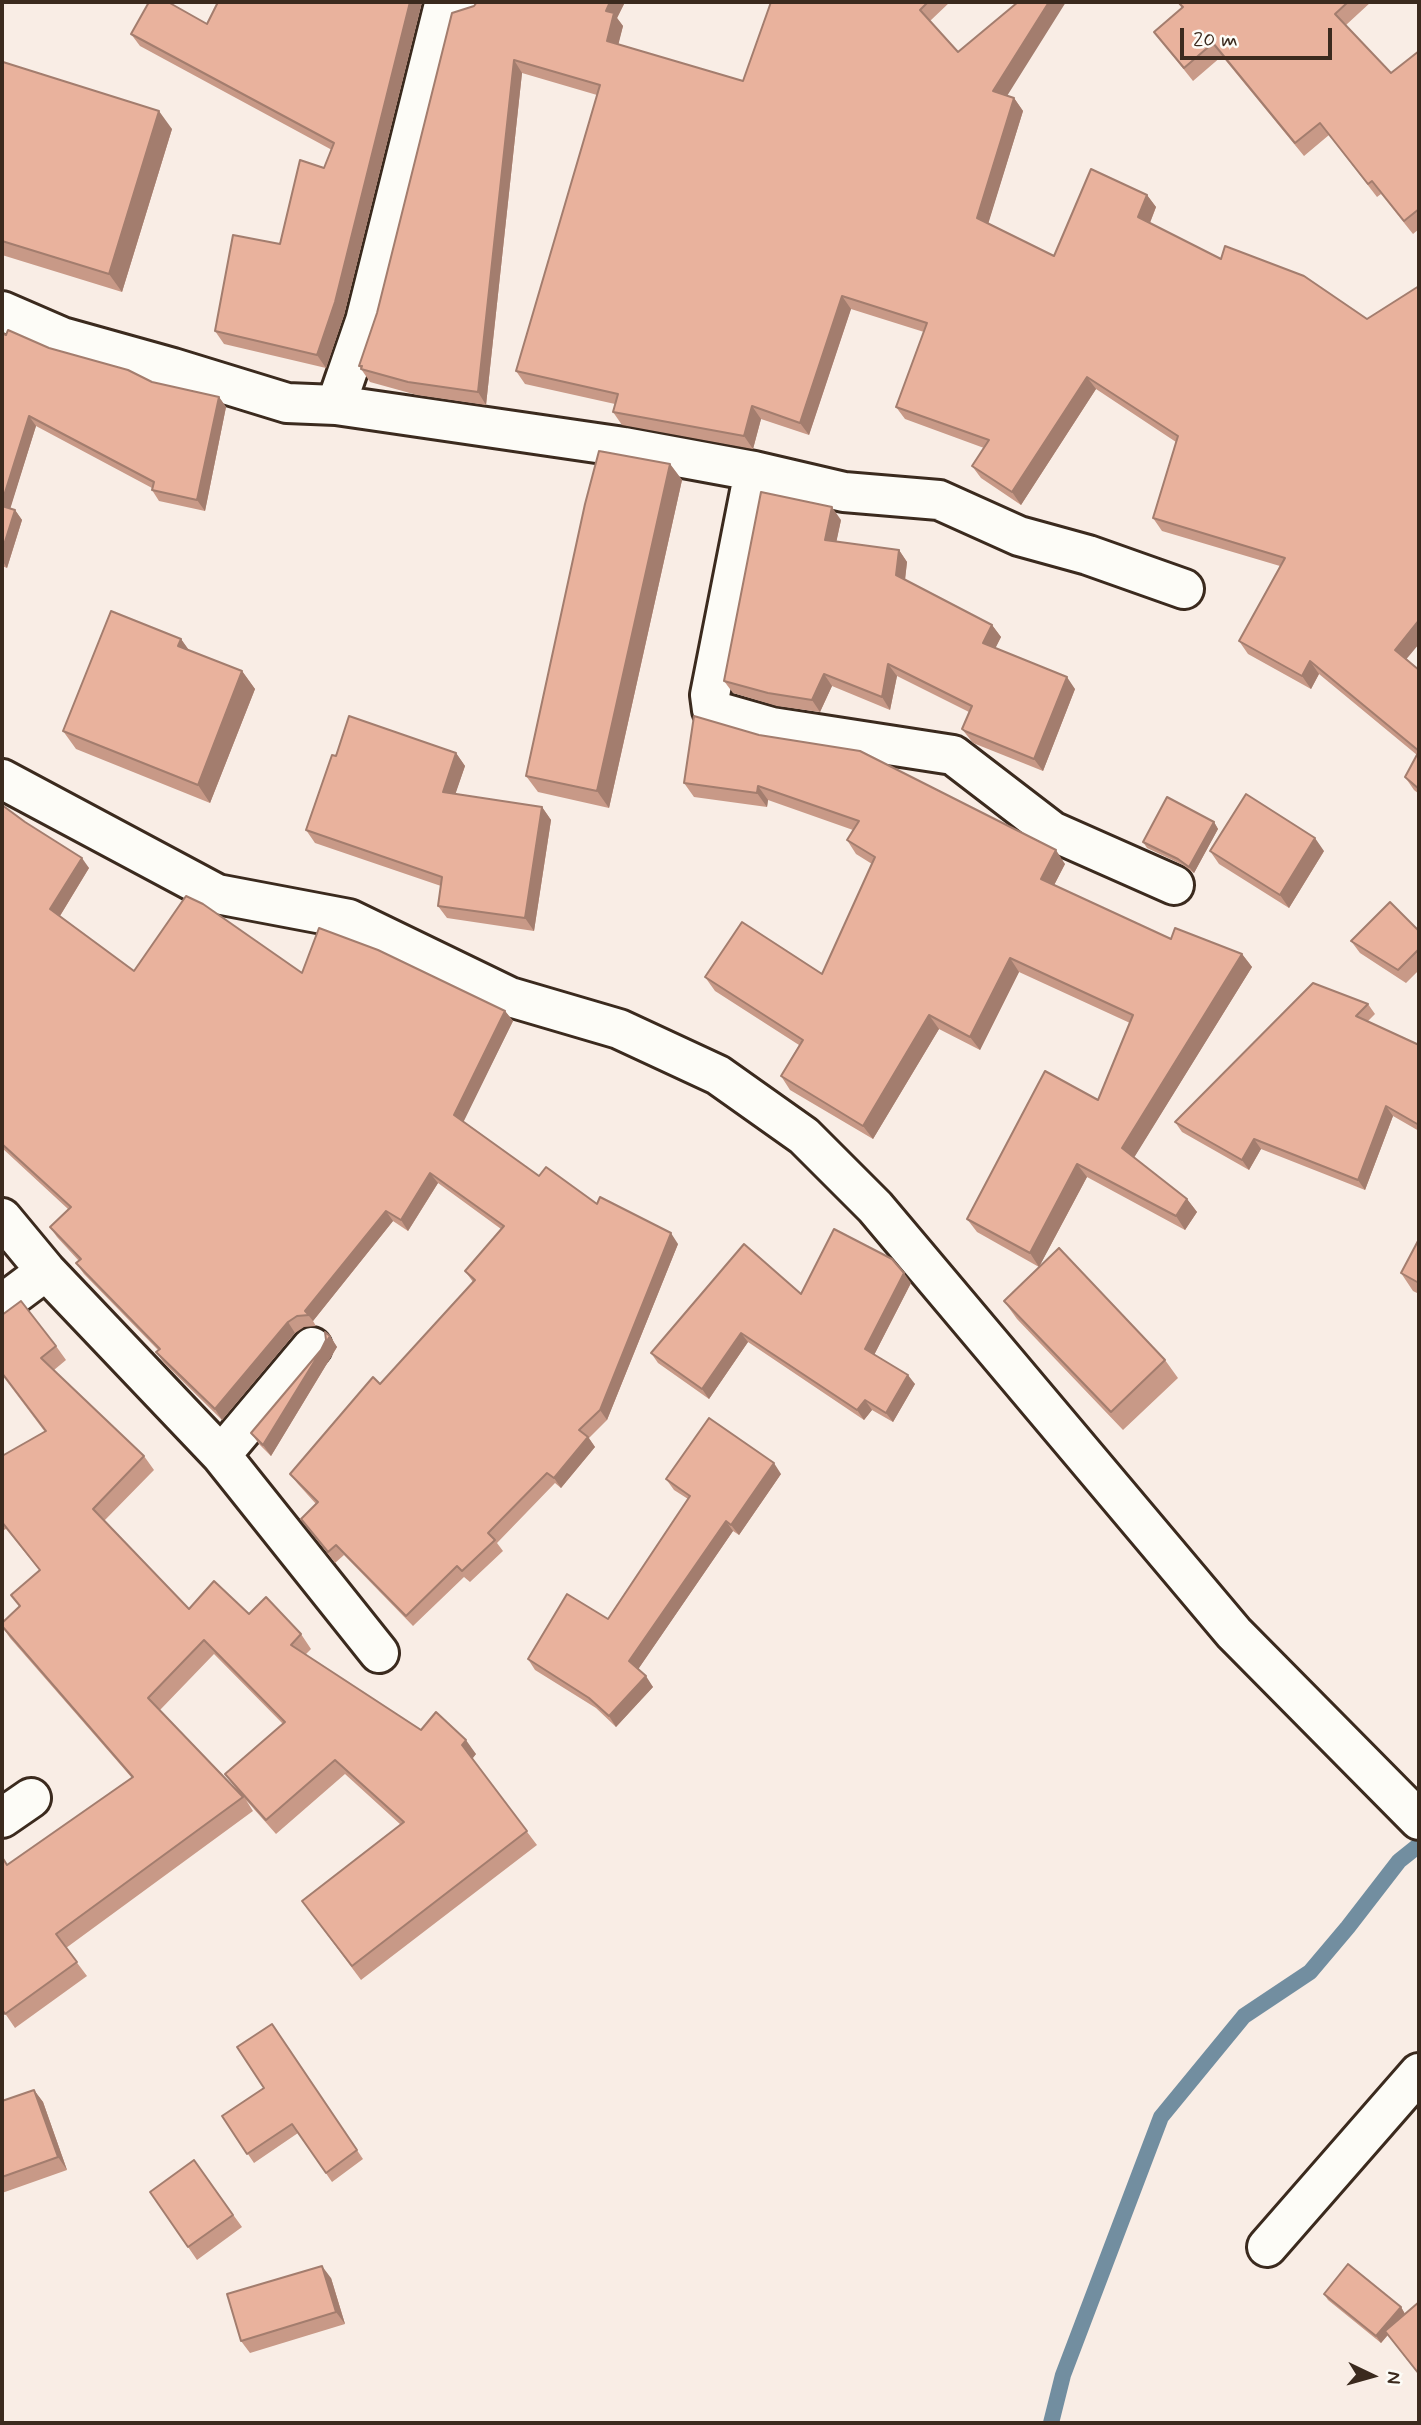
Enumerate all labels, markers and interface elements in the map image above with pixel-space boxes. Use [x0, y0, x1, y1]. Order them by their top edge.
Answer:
scale bar [1183, 14, 1335, 58]
text: 20 m [1193, 26, 1238, 54]
north arrow [1337, 2341, 1407, 2411]
text: N [1380, 2370, 1406, 2385]

